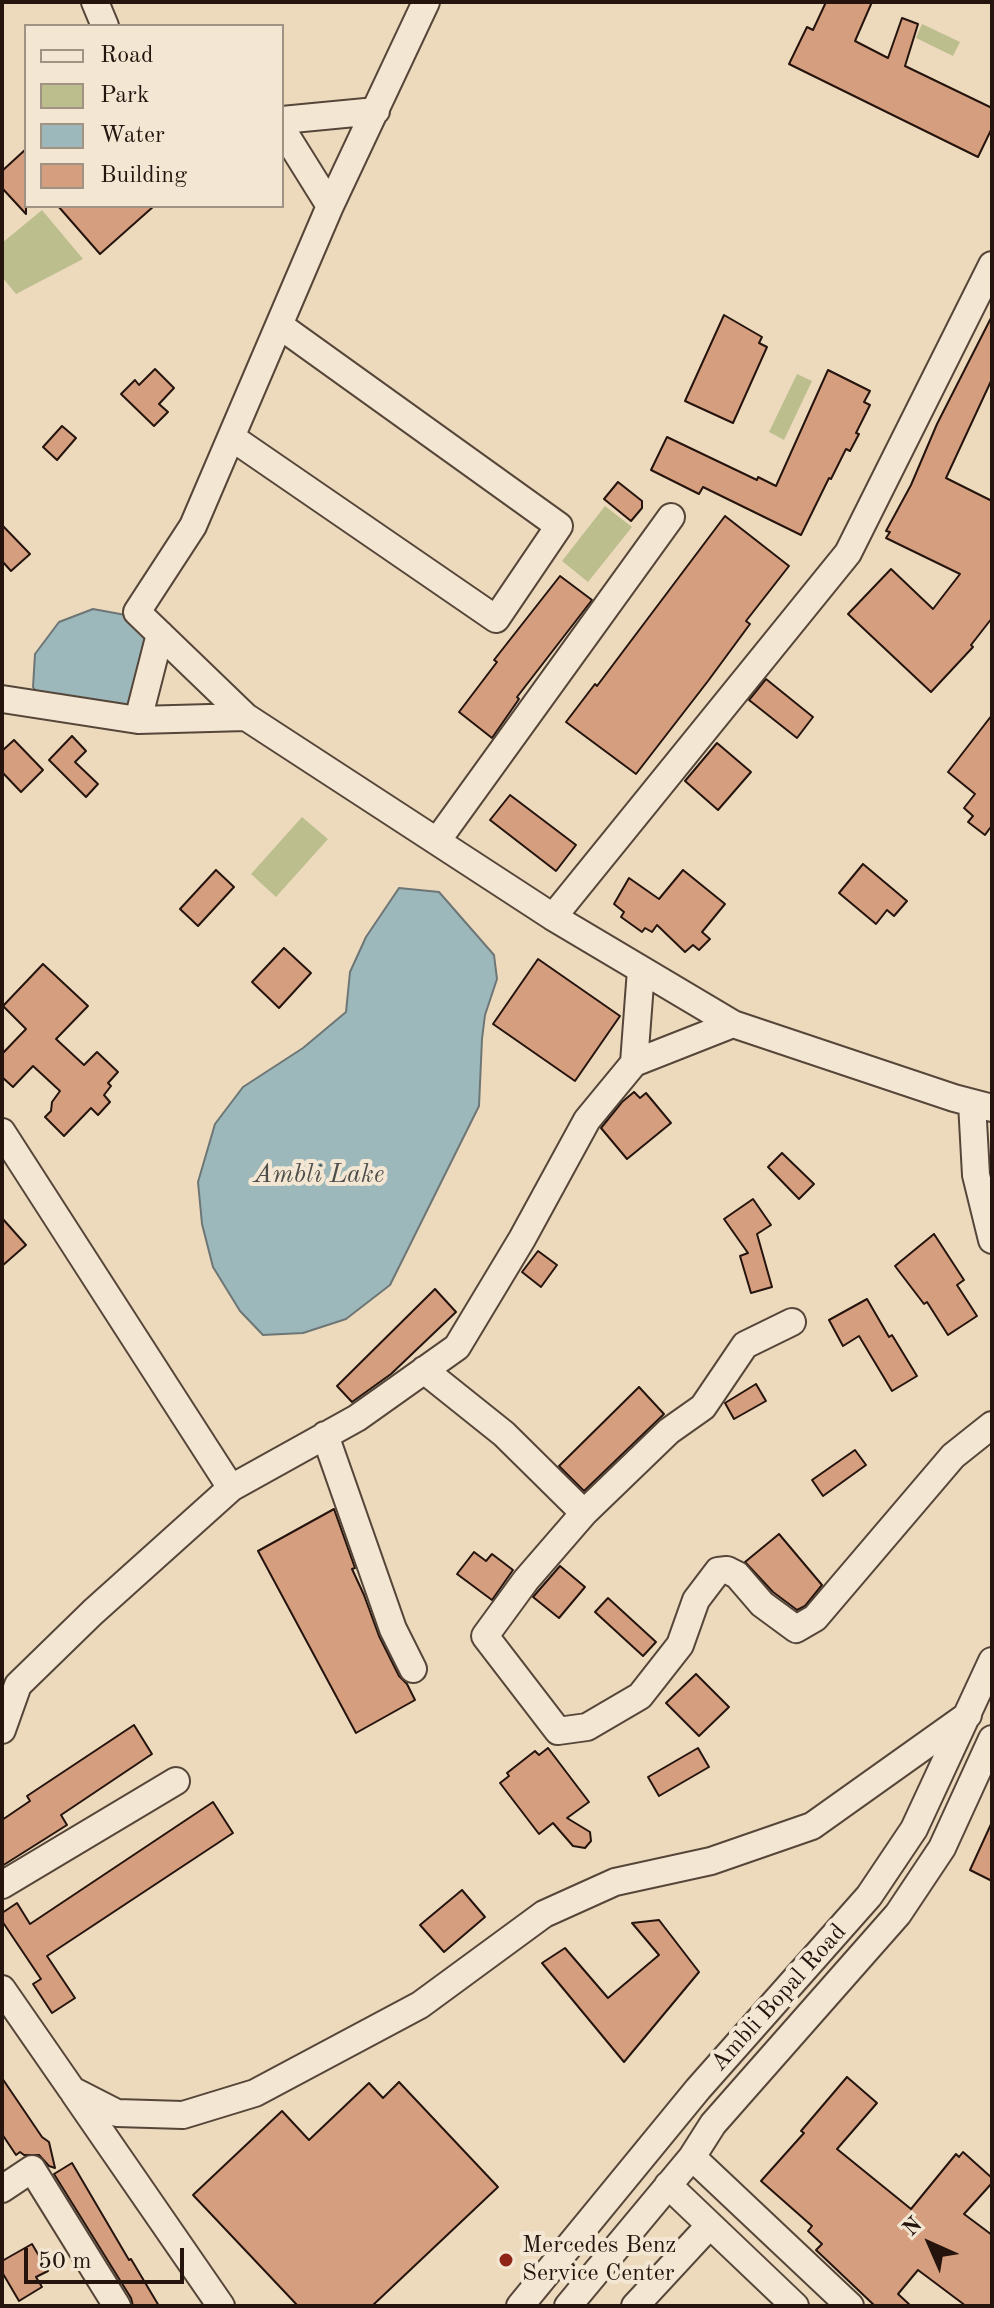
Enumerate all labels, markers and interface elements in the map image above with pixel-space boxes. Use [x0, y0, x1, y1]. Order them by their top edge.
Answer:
legend [24, 24, 284, 208]
text: Road [100, 44, 153, 68]
text: Park [100, 84, 149, 108]
text: Water [100, 124, 165, 148]
text: Building [100, 164, 187, 188]
water label: Ambli Lake [254, 1159, 384, 1191]
street label: Ambli Bopal Road [705, 1918, 853, 2078]
north arrow [890, 2204, 970, 2284]
text: N [899, 2213, 927, 2241]
scale bar [28, 2232, 188, 2282]
place label: Mercedes Benz Service Center [522, 2232, 676, 2288]
text: 50 m [38, 2250, 92, 2274]
marker: Mercedes Benz Service Center [497, 2251, 515, 2269]

